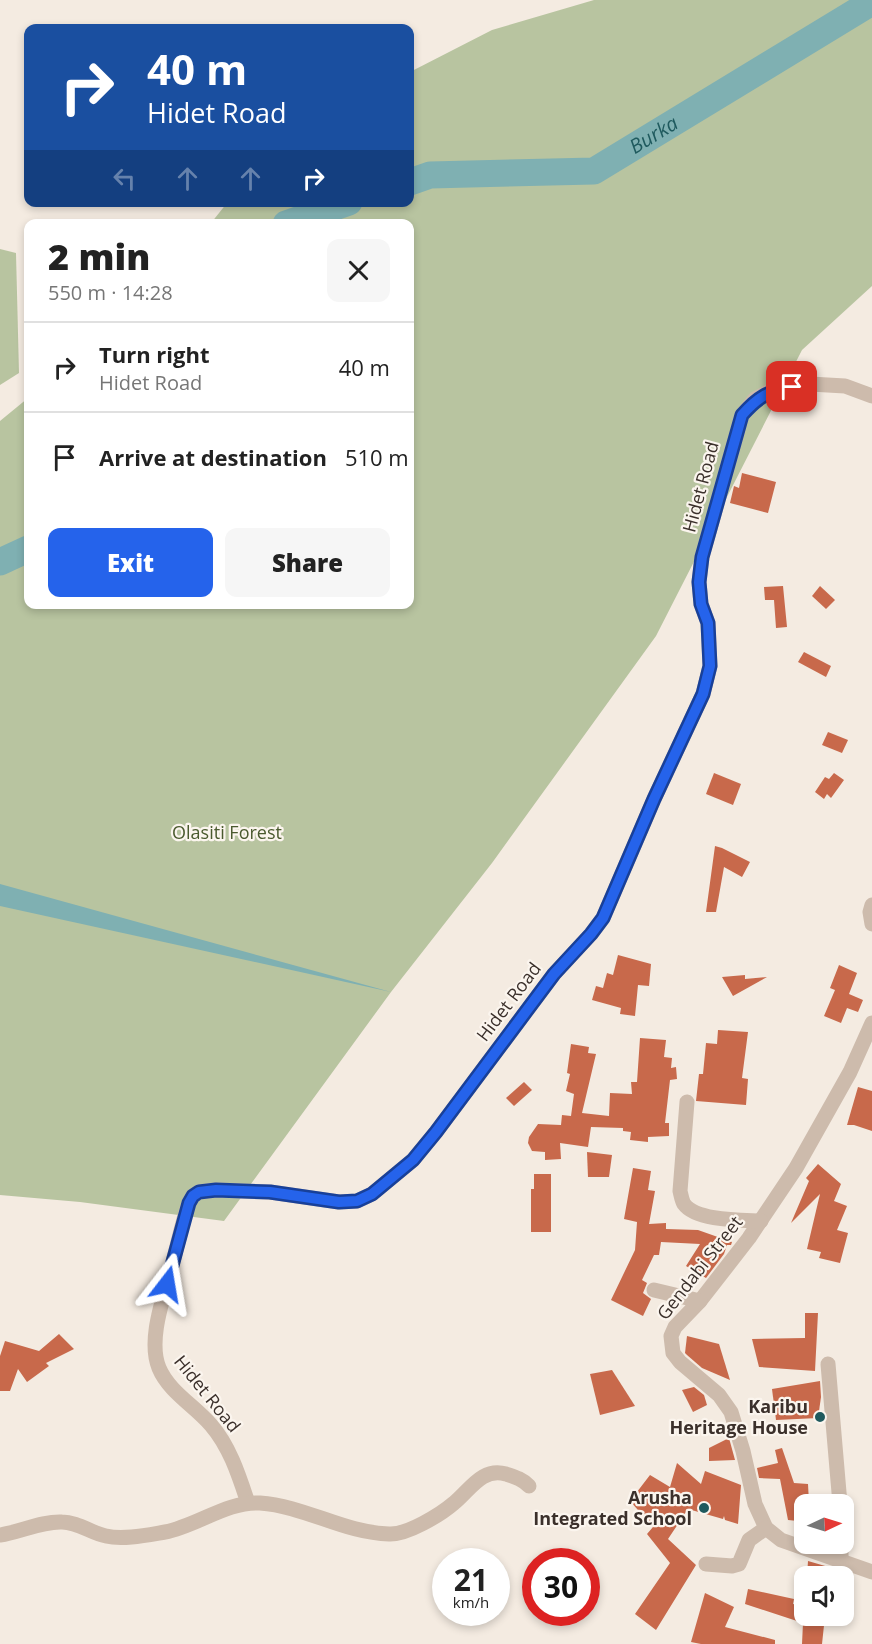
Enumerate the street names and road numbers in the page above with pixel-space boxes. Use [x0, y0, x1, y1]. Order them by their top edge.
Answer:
street label: Hidet Road [676, 439, 724, 535]
street label: Hidet Road [471, 957, 546, 1046]
street label: Gendabi Street [651, 1210, 747, 1324]
street label: Hidet Road [169, 1350, 246, 1437]

